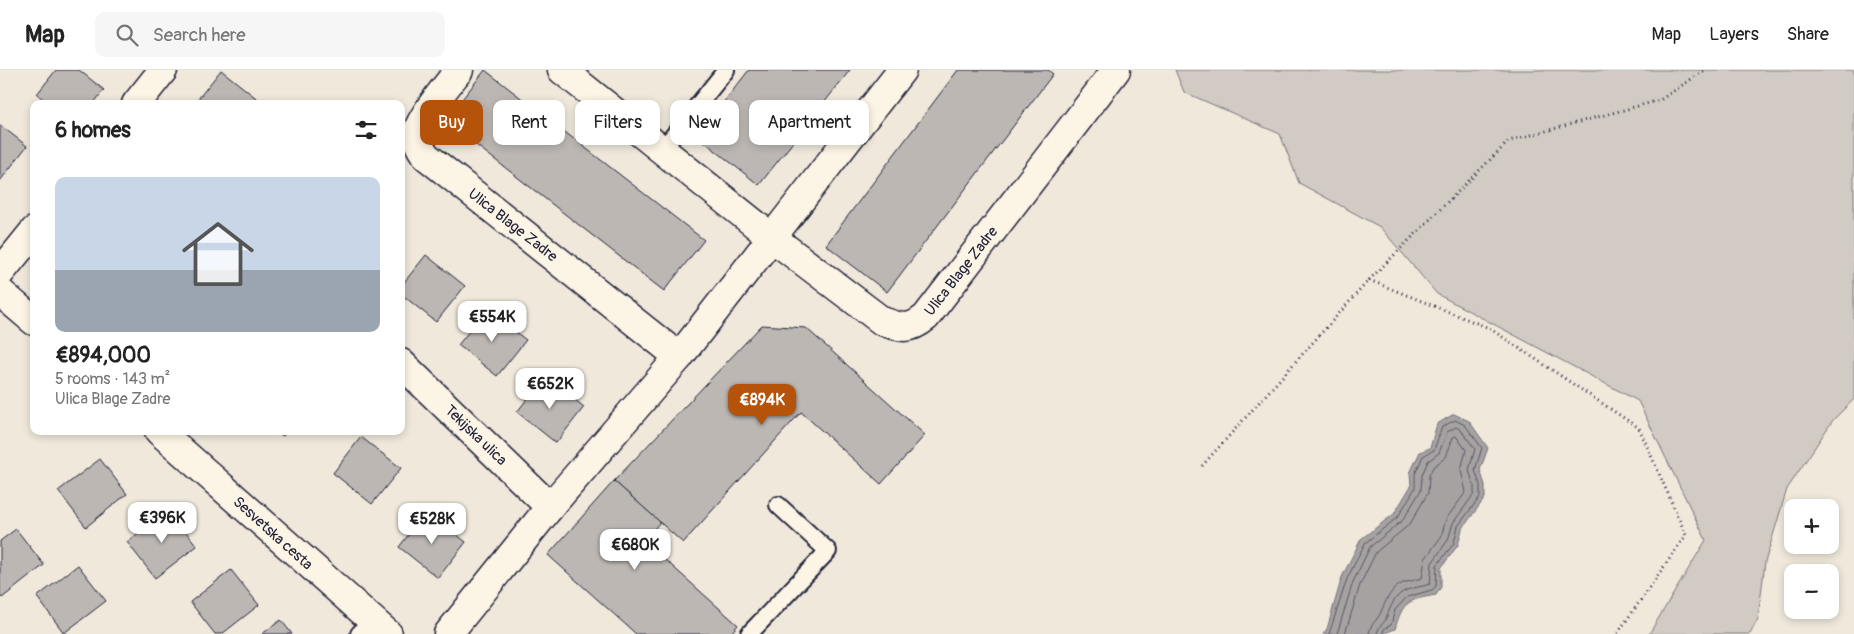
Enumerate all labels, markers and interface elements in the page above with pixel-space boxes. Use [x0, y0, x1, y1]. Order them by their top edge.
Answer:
search box [95, 12, 445, 57]
text: Map [25, 20, 65, 49]
icon: search [113, 21, 141, 49]
text: Search here [153, 23, 246, 47]
text: Map [1652, 23, 1681, 46]
text: Layers [1709, 23, 1759, 46]
text: Share [1787, 23, 1829, 46]
chip: Buy [420, 100, 483, 145]
chip: Rent [493, 100, 565, 145]
chip: Filters [575, 100, 660, 145]
chip: New [670, 100, 739, 145]
chip: Apartment [749, 100, 869, 145]
icon: filters [352, 116, 380, 144]
text: 6 homes [55, 117, 131, 144]
street label: Ulica Blage Zadre [464, 185, 562, 267]
icon: home [173, 209, 263, 299]
street label: Ulica Blage Zadre [921, 222, 1003, 320]
pin: €554K [457, 300, 527, 343]
text: €554K [469, 307, 515, 327]
text: €894,000 [55, 342, 151, 369]
pin: €652K [515, 368, 585, 410]
text: 5 rooms · 143 m² [55, 369, 170, 389]
text: €652K [526, 374, 574, 394]
pin: €894K [727, 384, 797, 426]
text: Ulica Blage Zadre [55, 389, 170, 409]
text: €894K [739, 390, 785, 410]
street label: Tekijska ulica [441, 401, 511, 470]
street label: Sesvetska cesta [229, 493, 317, 574]
map controls [1784, 499, 1839, 619]
button: + [1784, 499, 1839, 554]
pin: €396K [127, 502, 197, 544]
pin: €528K [397, 502, 467, 545]
text: €396K [139, 508, 185, 528]
text: €528K [409, 509, 455, 529]
pin: €680K [600, 528, 670, 571]
text: €680K [611, 535, 659, 555]
button: − [1784, 564, 1839, 619]

